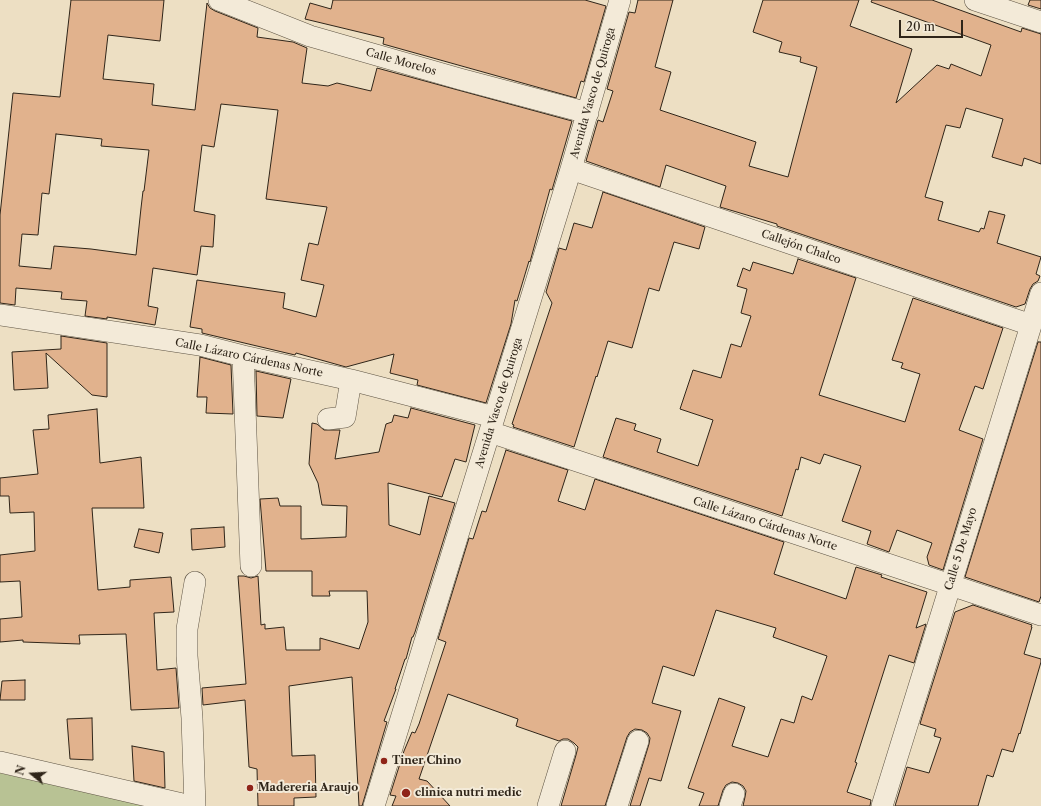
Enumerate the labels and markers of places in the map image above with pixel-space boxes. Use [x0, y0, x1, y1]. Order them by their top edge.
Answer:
place label: Tiner Chino [392, 754, 461, 768]
marker: Tiner Chino [379, 756, 389, 766]
place label: Madereria Araujo [258, 781, 358, 795]
marker: Madereria Araujo [245, 783, 255, 793]
place label: clinica nutri medic [415, 786, 522, 800]
marker: clinica nutri medic [400, 787, 412, 799]

